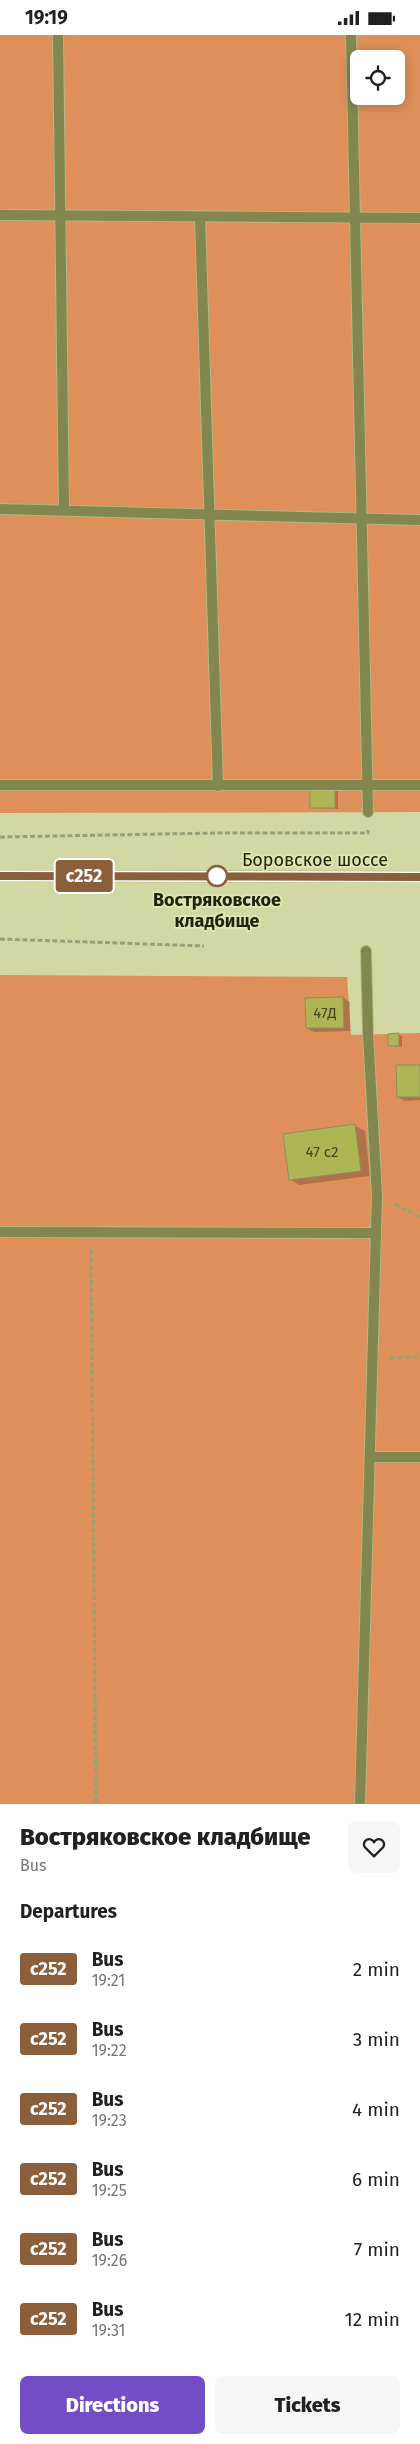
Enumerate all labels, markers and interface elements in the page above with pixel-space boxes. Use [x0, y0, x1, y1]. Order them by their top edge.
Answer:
text: 19:19 [25, 6, 68, 29]
map controls [350, 50, 405, 105]
button: locate [350, 50, 405, 105]
street label: Боровское шоссе [242, 849, 388, 871]
line badge: с252 [49, 860, 119, 892]
text: с252 [66, 865, 102, 887]
marker: Востряковское кладбище [206, 865, 228, 887]
place label: Востряковское кладбище [153, 889, 281, 932]
house number: 47Д [313, 1004, 337, 1022]
house number: 47 с2 [306, 1143, 338, 1161]
button: heart [348, 1821, 400, 1873]
text: Востряковское кладбище [20, 1823, 310, 1851]
text: Bus [20, 1856, 47, 1875]
text: Departures [20, 1900, 117, 1923]
text: Bus [92, 1948, 123, 1971]
text: с252 [30, 1958, 67, 1980]
text: 2 min [353, 1958, 400, 1981]
text: 19:21 [92, 1971, 125, 1990]
text: Bus [92, 2018, 123, 2041]
text: с252 [30, 2028, 67, 2050]
text: 3 min [353, 2028, 400, 2051]
text: 19:22 [92, 2041, 127, 2060]
text: Bus [92, 2088, 123, 2111]
text: с252 [30, 2098, 67, 2120]
text: 4 min [352, 2098, 400, 2121]
text: 19:23 [92, 2111, 127, 2130]
text: Bus [92, 2158, 123, 2181]
text: с252 [30, 2168, 67, 2190]
text: 6 min [352, 2168, 400, 2191]
text: 19:25 [92, 2181, 127, 2200]
text: Bus [92, 2228, 123, 2251]
text: с252 [30, 2238, 67, 2260]
text: 7 min [354, 2238, 400, 2261]
text: 19:26 [92, 2251, 127, 2270]
text: Bus [92, 2298, 123, 2321]
text: с252 [30, 2308, 67, 2330]
text: 12 min [345, 2308, 400, 2331]
text: 19:31 [92, 2321, 125, 2340]
button: Directions [20, 2376, 205, 2434]
button: Tickets [215, 2376, 400, 2434]

